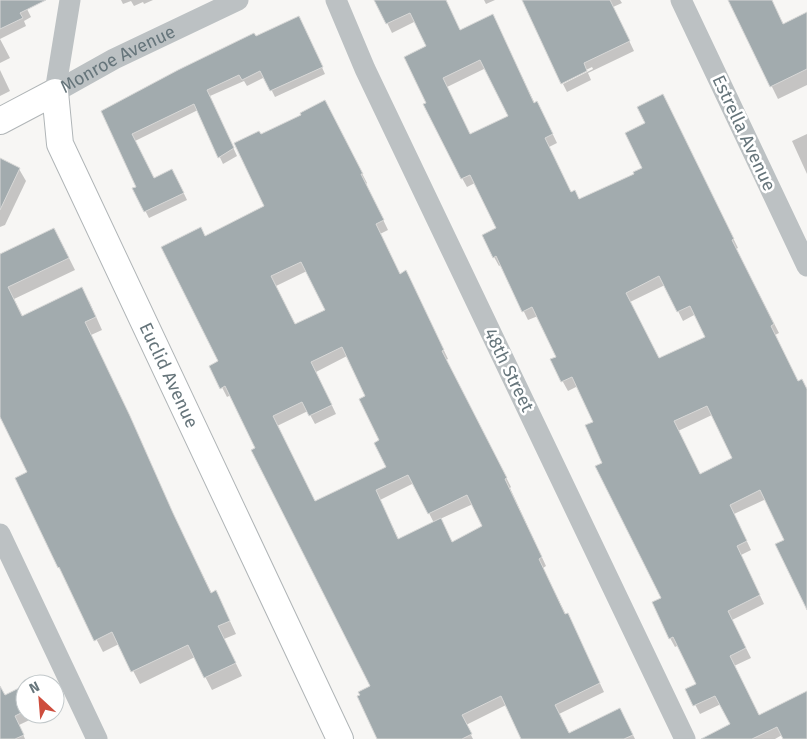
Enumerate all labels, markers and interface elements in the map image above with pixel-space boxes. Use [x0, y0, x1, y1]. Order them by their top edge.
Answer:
street label: Monroe Avenue [56, 20, 179, 98]
street label: Estrella Avenue [708, 72, 780, 194]
street label: Euclid Avenue [135, 319, 203, 432]
street label: 48th Street [479, 325, 539, 416]
north arrow [15, 674, 65, 724]
text: N [27, 678, 42, 697]

